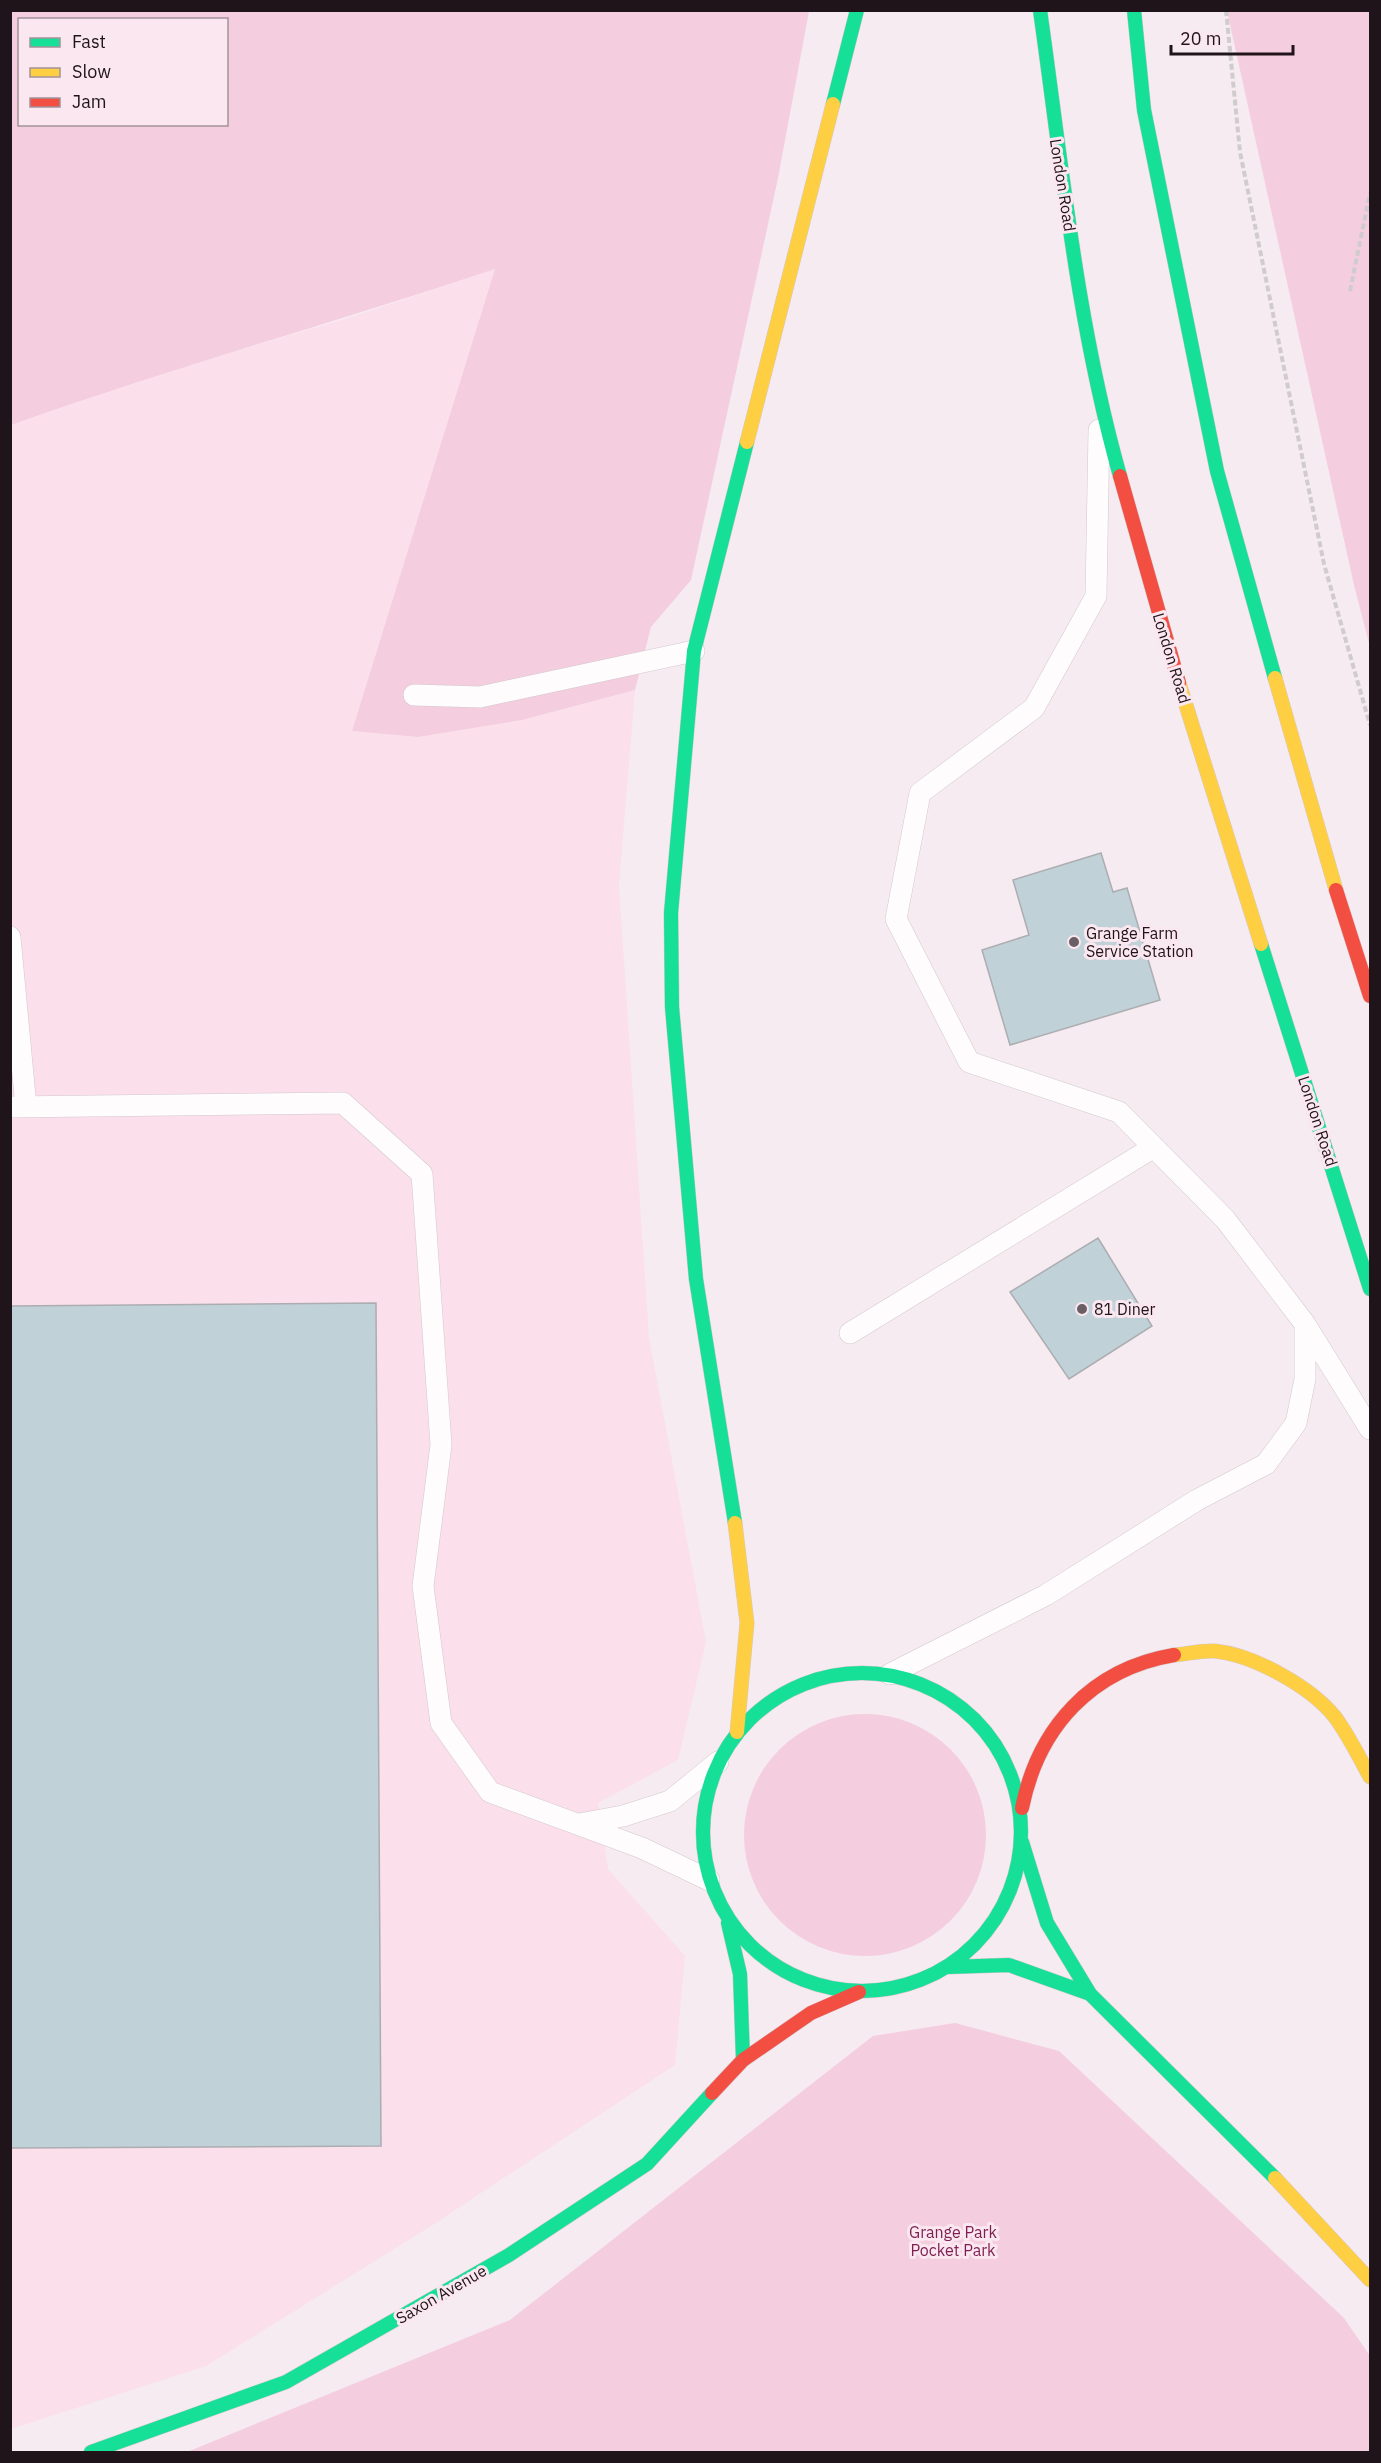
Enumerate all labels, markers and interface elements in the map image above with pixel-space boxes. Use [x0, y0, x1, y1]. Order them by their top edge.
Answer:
legend [18, 18, 228, 126]
scale bar [1171, 18, 1292, 56]
text: 20 m [1180, 27, 1222, 50]
text: Fast [72, 30, 106, 53]
text: Slow [72, 60, 111, 83]
text: Jam [72, 90, 107, 113]
street label: London Road [1046, 137, 1080, 233]
street label: London Road [1149, 610, 1195, 706]
place label: Grange Farm Service Station [1086, 923, 1194, 961]
marker: Grange Farm Service Station [1067, 935, 1081, 949]
street label: London Road [1294, 1073, 1342, 1169]
place label: 81 Diner [1094, 1299, 1156, 1319]
marker: 81 Diner [1075, 1302, 1089, 1316]
park label: Grange Park Pocket Park [909, 2222, 997, 2260]
street label: Saxon Avenue [392, 2260, 490, 2328]

